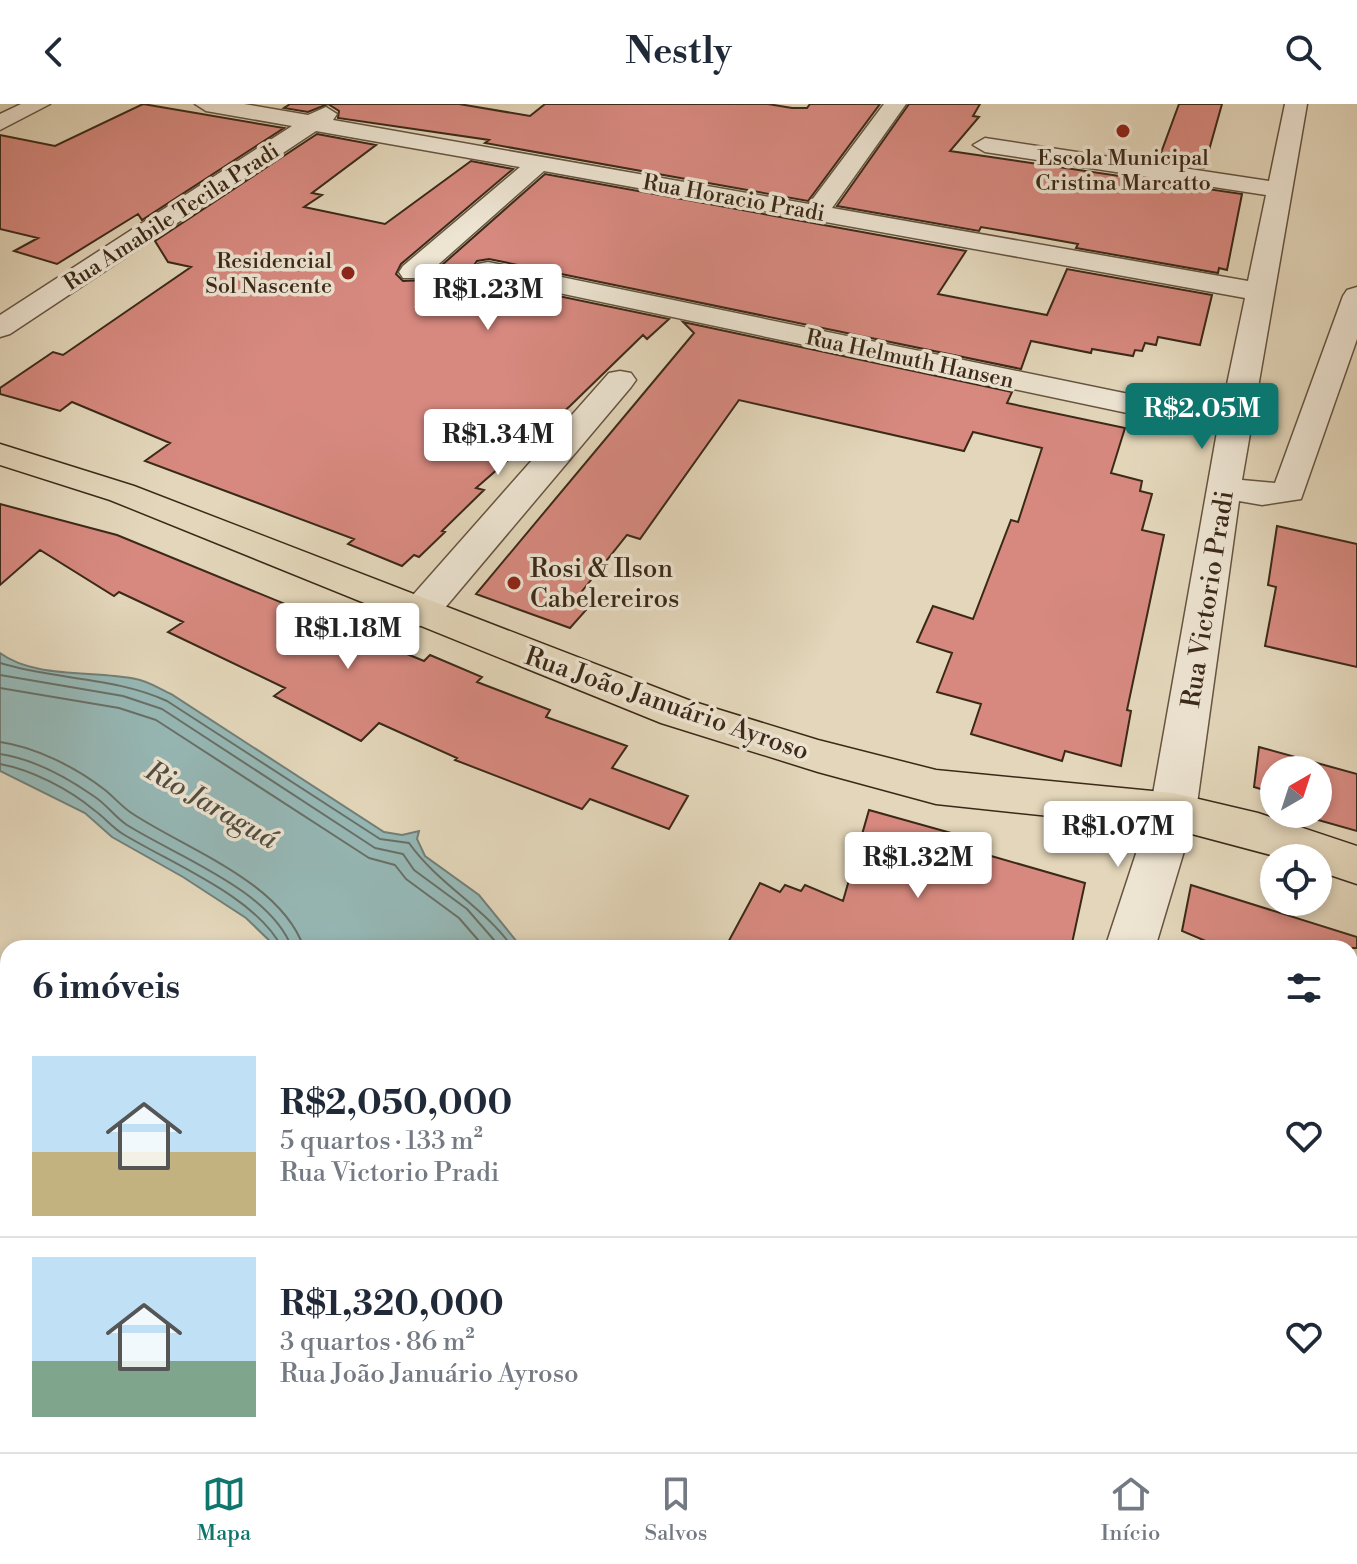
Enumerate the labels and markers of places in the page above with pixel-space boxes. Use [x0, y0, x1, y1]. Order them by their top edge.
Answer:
marker: Escola Municipal Cristina Marcatto [1114, 122, 1132, 140]
place label: Escola Municipal Cristina Marcatto [1035, 145, 1211, 197]
place label: Residencial Sol Nascente [205, 248, 332, 300]
marker: Residencial Sol Nascente [339, 264, 357, 282]
pin: R$1.23M [414, 264, 562, 332]
pin: R$2.05M [1128, 383, 1276, 451]
pin: R$1.34M [424, 409, 572, 477]
place label: Rosi & Ilson Cabelereiros [530, 553, 679, 615]
marker: Rosi & Ilson Cabelereiros [505, 574, 523, 592]
pin: R$1.18M [274, 603, 422, 671]
pin: R$1.07M [1044, 801, 1192, 869]
pin: R$1.32M [844, 832, 992, 900]

